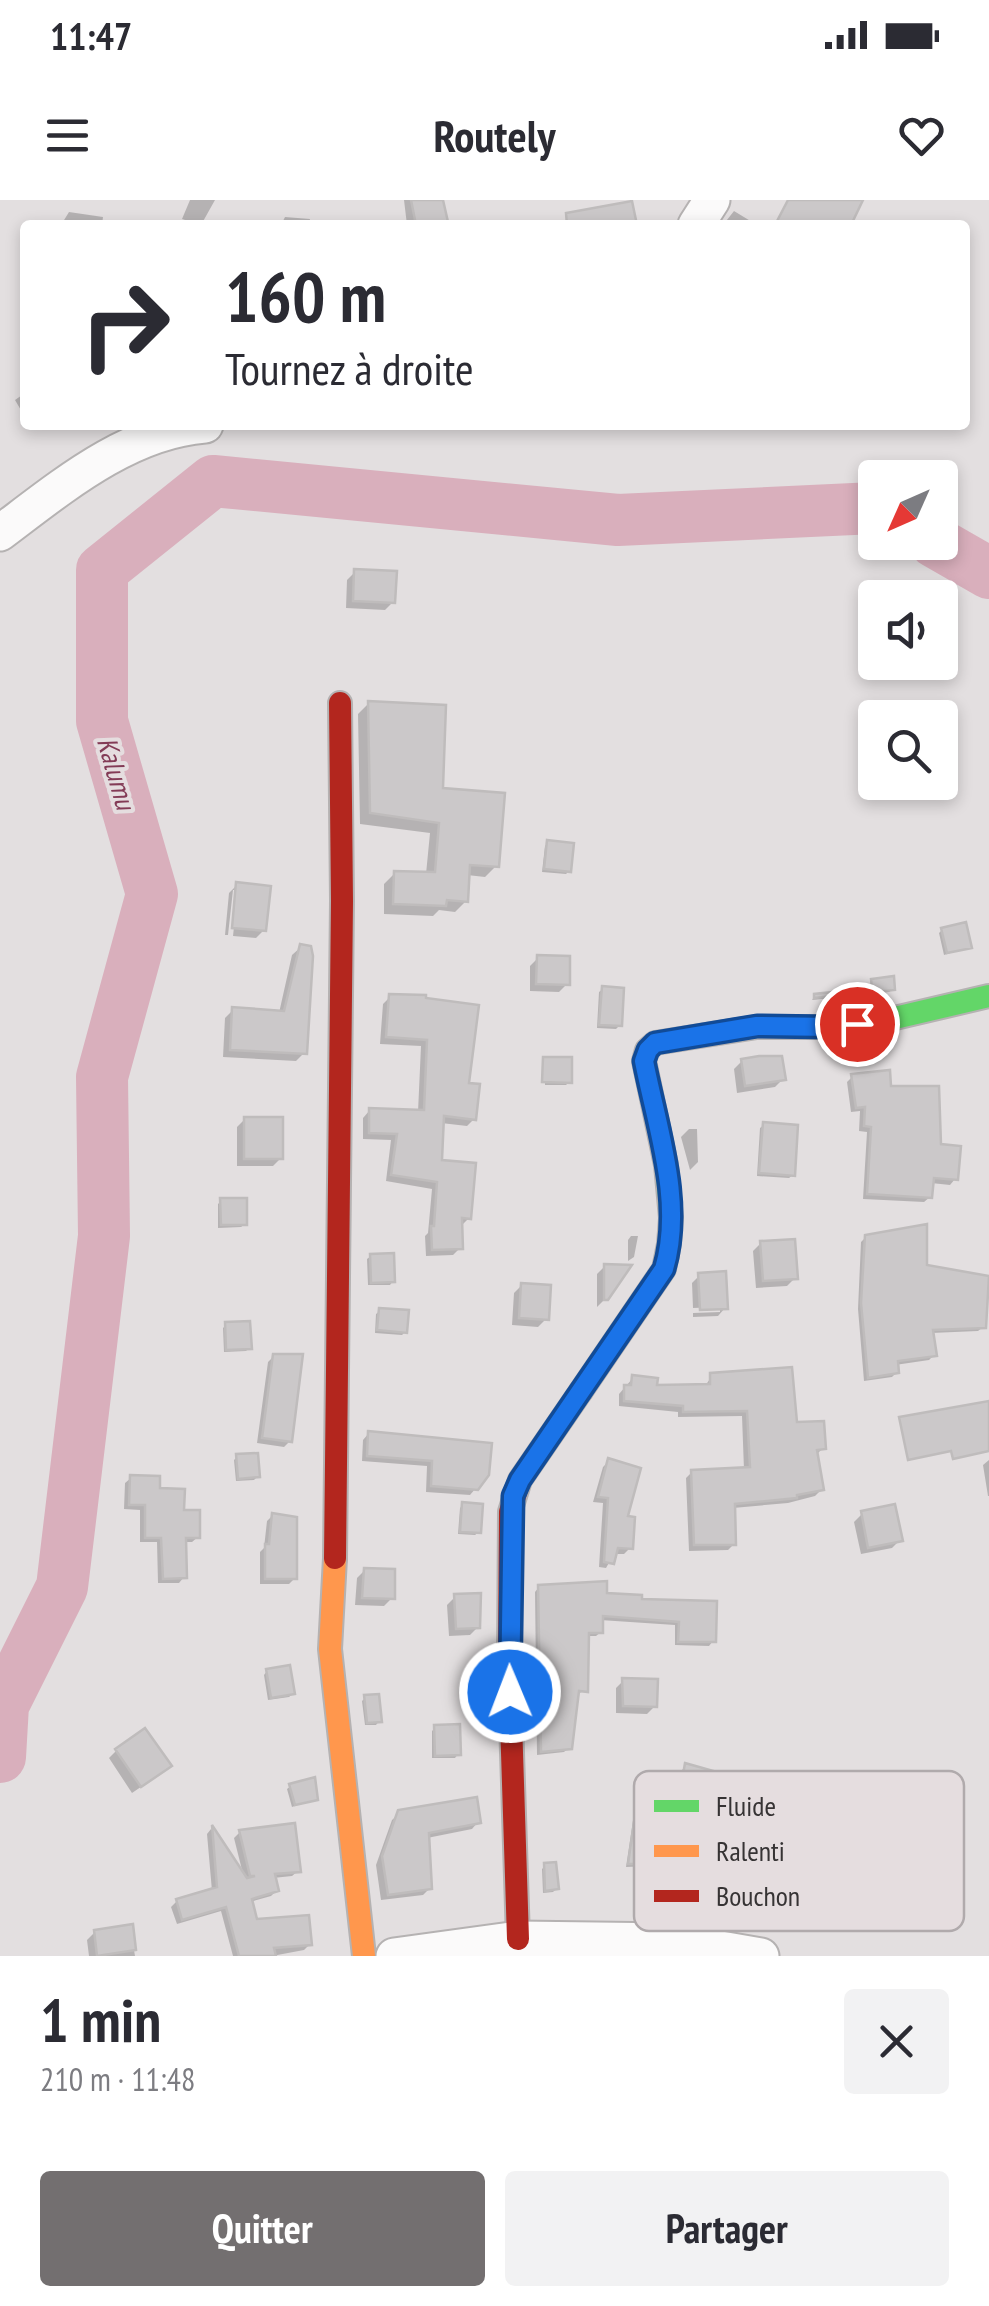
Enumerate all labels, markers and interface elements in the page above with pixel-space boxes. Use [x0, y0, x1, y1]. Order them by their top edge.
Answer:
text: 11:47 [50, 11, 132, 60]
text: Routely [433, 106, 556, 164]
icon: menu [40, 108, 95, 163]
icon: heart [894, 108, 949, 163]
text: 160 m [225, 251, 386, 341]
icon: right [60, 260, 190, 390]
text: Tournez à droite [225, 339, 474, 397]
north arrow [858, 460, 958, 560]
map controls [858, 460, 958, 800]
button: sound [858, 580, 958, 680]
button: search [858, 700, 958, 800]
water label: Kalumu [89, 733, 145, 815]
pin [815, 982, 900, 1067]
icon: arrive [830, 997, 885, 1052]
position arrow [458, 1640, 562, 1744]
legend [634, 1771, 964, 1931]
text: Fluide [716, 1787, 776, 1824]
text: Ralenti [716, 1832, 785, 1869]
text: Bouchon [716, 1877, 800, 1914]
text: 1 min [40, 1981, 161, 2059]
button: close [844, 1989, 949, 2094]
text: 210 m · 11:48 [40, 2058, 195, 2100]
button: Quitter [40, 2171, 485, 2286]
button: Partager [505, 2171, 949, 2286]

